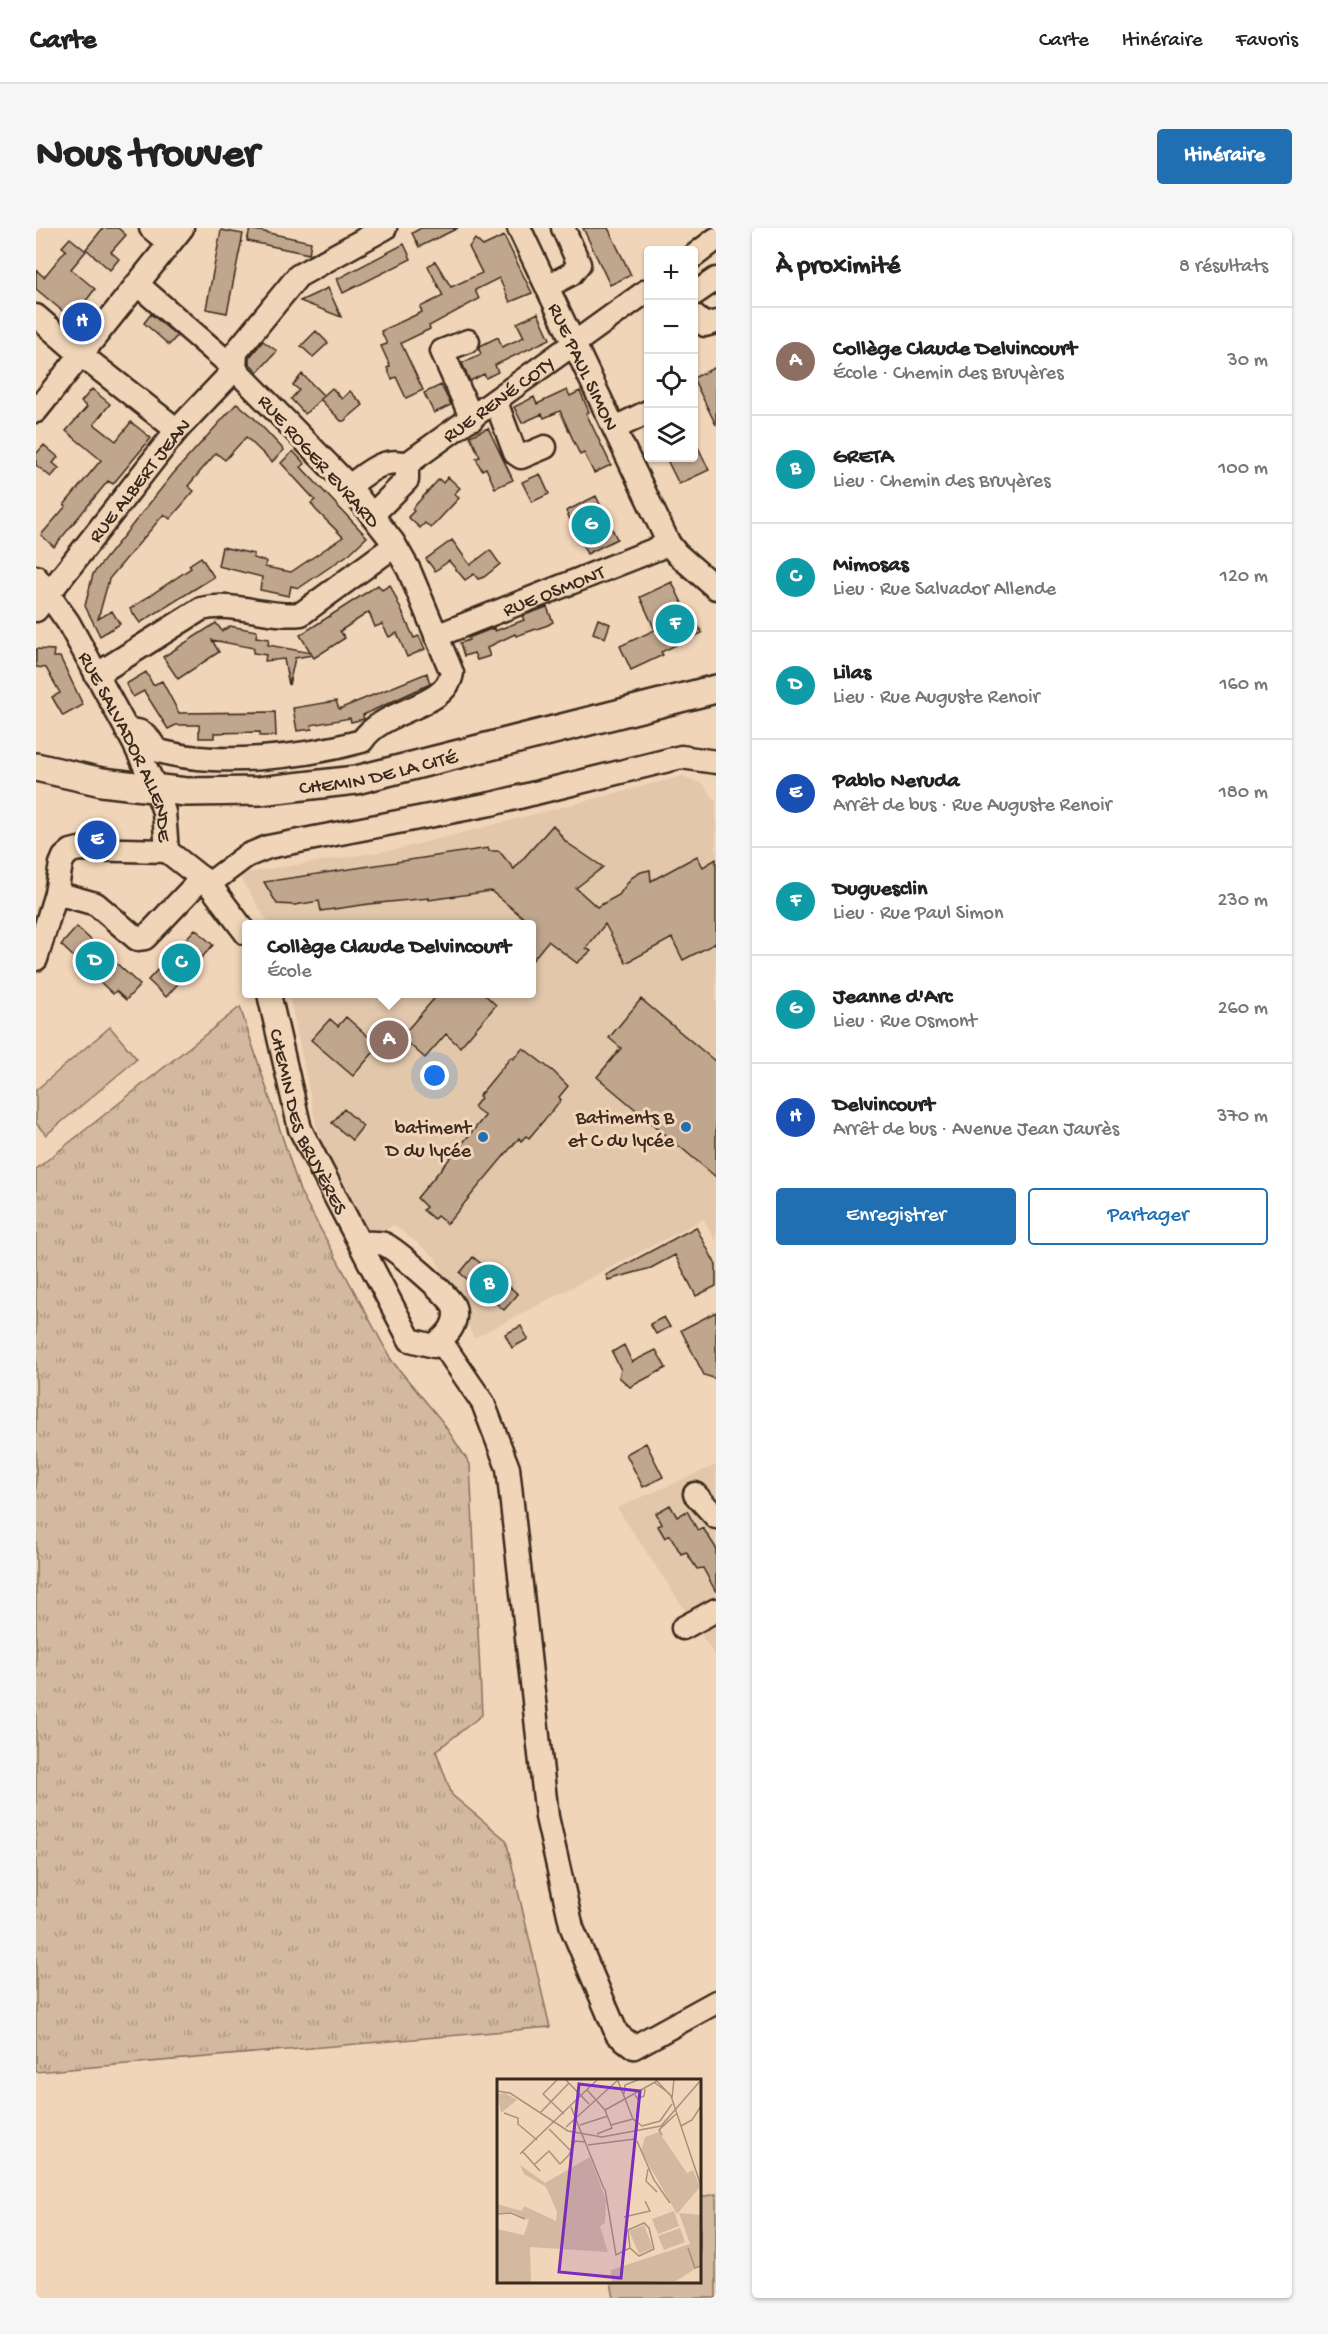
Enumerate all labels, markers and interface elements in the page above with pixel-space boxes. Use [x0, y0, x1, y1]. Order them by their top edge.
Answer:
text: Carte [30, 25, 97, 58]
text: Carte [1039, 29, 1089, 54]
text: Itinéraire [1122, 29, 1203, 54]
text: Favoris [1236, 29, 1298, 54]
button: Itinéraire [1157, 129, 1292, 184]
text: Nous trouver [36, 132, 259, 181]
map controls [644, 246, 698, 462]
button: + [644, 246, 698, 300]
text: À proximité [776, 252, 900, 283]
text: 8 résultats [1179, 256, 1268, 279]
pin: H [62, 300, 102, 344]
street label: RUE PAUL SIMON [541, 300, 622, 435]
button: − [644, 300, 698, 354]
text: Collège Claude Delvincourt [833, 337, 1077, 363]
text: A [790, 350, 801, 373]
text: 30 m [1227, 350, 1268, 373]
street label: RUE RENÉ COTY [439, 353, 560, 449]
button: locate [644, 354, 698, 408]
text: École · Chemin des Bruyères [833, 363, 1064, 386]
street label: RUE ROGER EVRARD [252, 391, 384, 534]
button: layers [644, 408, 698, 462]
street label: RUE ALBERT JEAN [85, 415, 197, 548]
text: GRETA [833, 445, 894, 471]
text: B [790, 458, 801, 481]
text: 100 m [1218, 458, 1268, 481]
text: Lieu · Chemin des Bruyères [833, 471, 1051, 494]
pin: G [572, 502, 610, 548]
text: Mimosas [833, 553, 909, 579]
street label: RUE OSMONT [500, 562, 610, 623]
text: C [790, 566, 801, 589]
text: 120 m [1220, 566, 1268, 589]
text: Lieu · Rue Salvador Allende [833, 579, 1056, 602]
pin: F [656, 602, 694, 646]
street label: RUE SALVADOR ALLENDE [71, 646, 175, 848]
text: Lilas [833, 661, 871, 687]
text: D [789, 674, 802, 697]
text: 160 m [1219, 674, 1268, 697]
text: Lieu · Rue Auguste Renoir [833, 687, 1040, 710]
street label: CHEMIN DE LA CITÉ [298, 745, 462, 801]
text: Pablo Neruda [833, 769, 959, 795]
text: E [789, 782, 802, 805]
text: 180 m [1219, 782, 1268, 805]
text: Arrêt de bus · Rue Auguste Renoir [833, 795, 1112, 818]
pin: E [78, 818, 116, 862]
text: Duguesclin [833, 877, 928, 903]
text: F [790, 890, 801, 913]
text: 230 m [1218, 890, 1268, 913]
text: Lieu · Rue Paul Simon [833, 903, 1003, 926]
popup [242, 920, 536, 998]
text: Collège Claude Delvincourt [267, 935, 511, 961]
pin: D [76, 938, 114, 984]
pin: C [162, 940, 200, 986]
text: École [267, 961, 312, 984]
text: Jeanne d'Arc [833, 985, 952, 1011]
text: G [789, 998, 802, 1021]
text: 260 m [1218, 998, 1268, 1021]
text: Lieu · Rue Osmont [833, 1011, 977, 1034]
pin: A [370, 1018, 408, 1062]
street label: CHEMIN DES BRUYÈRES [262, 1027, 351, 1220]
your location [420, 1061, 449, 1090]
text: Delvincourt [833, 1093, 934, 1119]
text: H [790, 1106, 801, 1129]
text: 370 m [1217, 1106, 1268, 1129]
place label: Batiments B et C du lycée [568, 1108, 675, 1154]
place label: batiment D du lycée [384, 1118, 473, 1164]
text: Arrêt de bus · Avenue Jean Jaurès [833, 1119, 1119, 1142]
marker: Batiments B et C du lycée [679, 1120, 693, 1134]
marker: batiment D du lycée [476, 1130, 490, 1144]
button: Enregistrer [776, 1188, 1016, 1245]
button: Partager [1028, 1188, 1268, 1245]
pin: B [470, 1262, 508, 1306]
inset map [497, 2079, 701, 2283]

